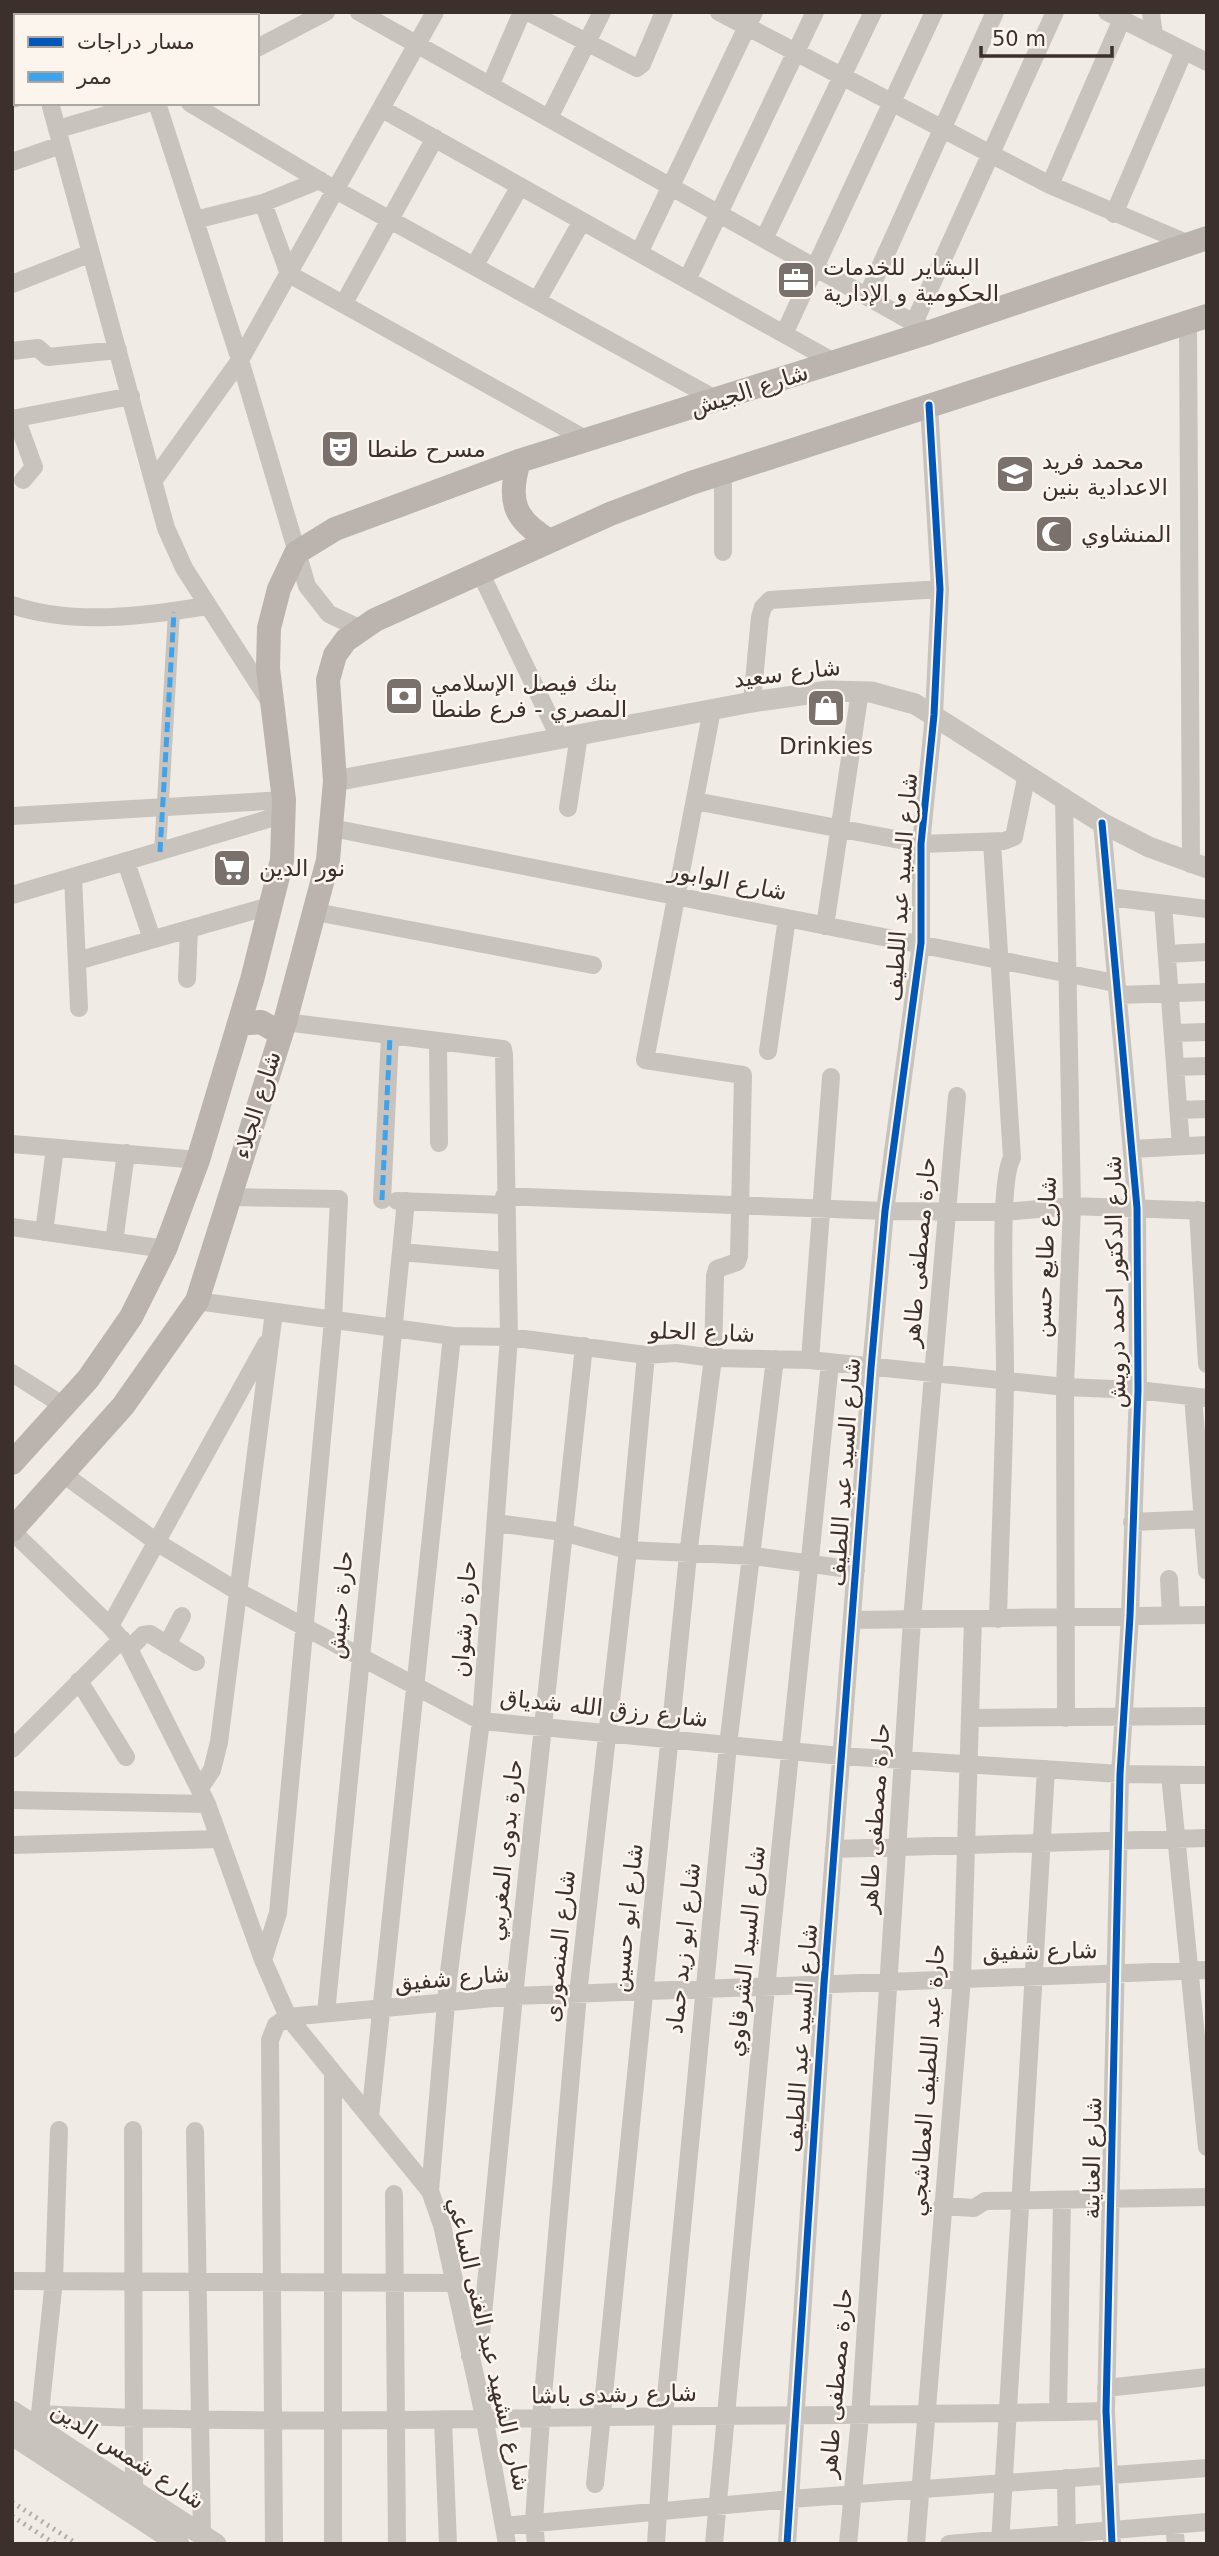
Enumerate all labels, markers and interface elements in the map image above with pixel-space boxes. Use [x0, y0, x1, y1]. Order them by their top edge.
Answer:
legend [14, 14, 259, 105]
scale bar [981, 14, 1112, 58]
text: 50 m [992, 27, 1046, 51]
text: مسار دراجات [77, 30, 195, 54]
text: ممر [76, 65, 112, 89]
place label: البشاير للخدمات الحكومية و الإدارية [823, 254, 999, 307]
office icon: البشاير للخدمات الحكومية و الإدارية [775, 259, 817, 301]
street label: شارع الجيش [687, 359, 812, 422]
theatre icon: مسرح طنطا [319, 428, 361, 470]
place label: مسرح طنطا [367, 436, 486, 463]
place label: محمد فريد الاعدادية بنين [1042, 448, 1168, 501]
school or university icon: محمد فريد الاعدادية بنين [994, 453, 1036, 495]
mosque icon: المنشاوي [1033, 513, 1075, 555]
place label: المنشاوي [1081, 521, 1171, 548]
street label: شارع سعيد [732, 654, 842, 693]
place label: بنك فيصل الإسلامي المصري - فرع طنطا [431, 670, 627, 723]
bank icon: بنك فيصل الإسلامي المصري - فرع طنطا [383, 675, 425, 717]
shop icon: Drinkies [805, 687, 847, 729]
place label: Drinkies [779, 733, 873, 759]
street label: شارع السيد عبد اللطيف [880, 772, 923, 1002]
supermarket icon: نور الدين [211, 847, 253, 889]
place label: نور الدين [259, 855, 345, 882]
street label: شارع الوابور [666, 857, 789, 906]
street label: شارع الجلاء [228, 1048, 287, 1162]
street label: شارع الدكتور احمد درويش [1100, 1155, 1131, 1409]
street label: حارة مصطفى طاهر [898, 1156, 941, 1349]
street label: شارع طايع حسن [1029, 1176, 1062, 1338]
street label: شارع الحلو [647, 1317, 756, 1348]
street label: شارع السيد عبد اللطيف [823, 1357, 866, 1587]
street label: حارة حنيش [322, 1550, 359, 1661]
street label: حارة رشوان [447, 1560, 482, 1678]
street label: شارع رزق الله شدياق [499, 1684, 709, 1733]
street label: حارة مصطفى طاهر [855, 1722, 896, 1915]
street label: حارة بدوى المغربي [483, 1758, 528, 1942]
street label: شارع ابو حسين [606, 1842, 649, 1994]
street label: شارع السيد الشرقاوي [722, 1844, 771, 2058]
street label: شارع ابو زيد حماد [661, 1861, 706, 2035]
street label: شارع المنصورى [538, 1869, 581, 2024]
street label: شارع السيد عبد اللطيف [780, 1923, 823, 2153]
street label: شارع شفيق [982, 1937, 1098, 1966]
street label: حارة عبد اللطيف العطاشجي [904, 1943, 950, 2217]
street label: شارع شفيق [393, 1960, 511, 1997]
street label: شارع العناينة [1078, 2097, 1107, 2220]
street label: شارع الشهيد عبد الغنى الساعي [441, 2194, 536, 2494]
street label: حارة مصطفى طاهر [815, 2287, 858, 2480]
street label: شارع رشدى باشا [531, 2380, 697, 2409]
street label: شارع شمس الدين [46, 2396, 209, 2515]

